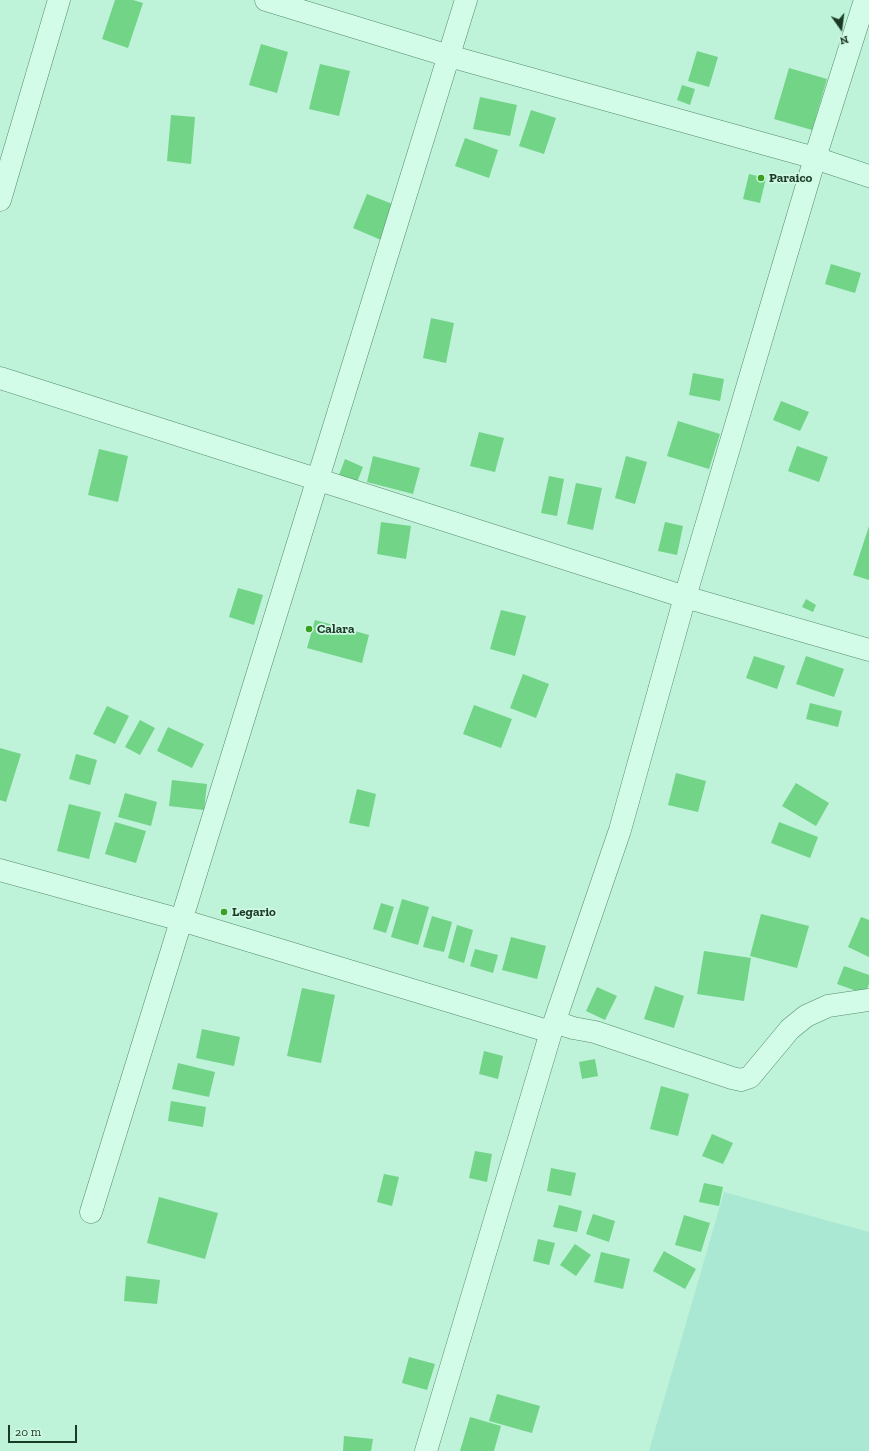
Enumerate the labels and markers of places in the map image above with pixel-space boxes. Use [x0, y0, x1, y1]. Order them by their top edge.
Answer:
place label: Paraico [769, 170, 812, 186]
marker: Paraico [756, 173, 766, 183]
place label: Calara [317, 621, 355, 637]
marker: Calara [304, 624, 314, 634]
place label: Legario [232, 904, 276, 920]
marker: Legario [219, 907, 229, 917]

